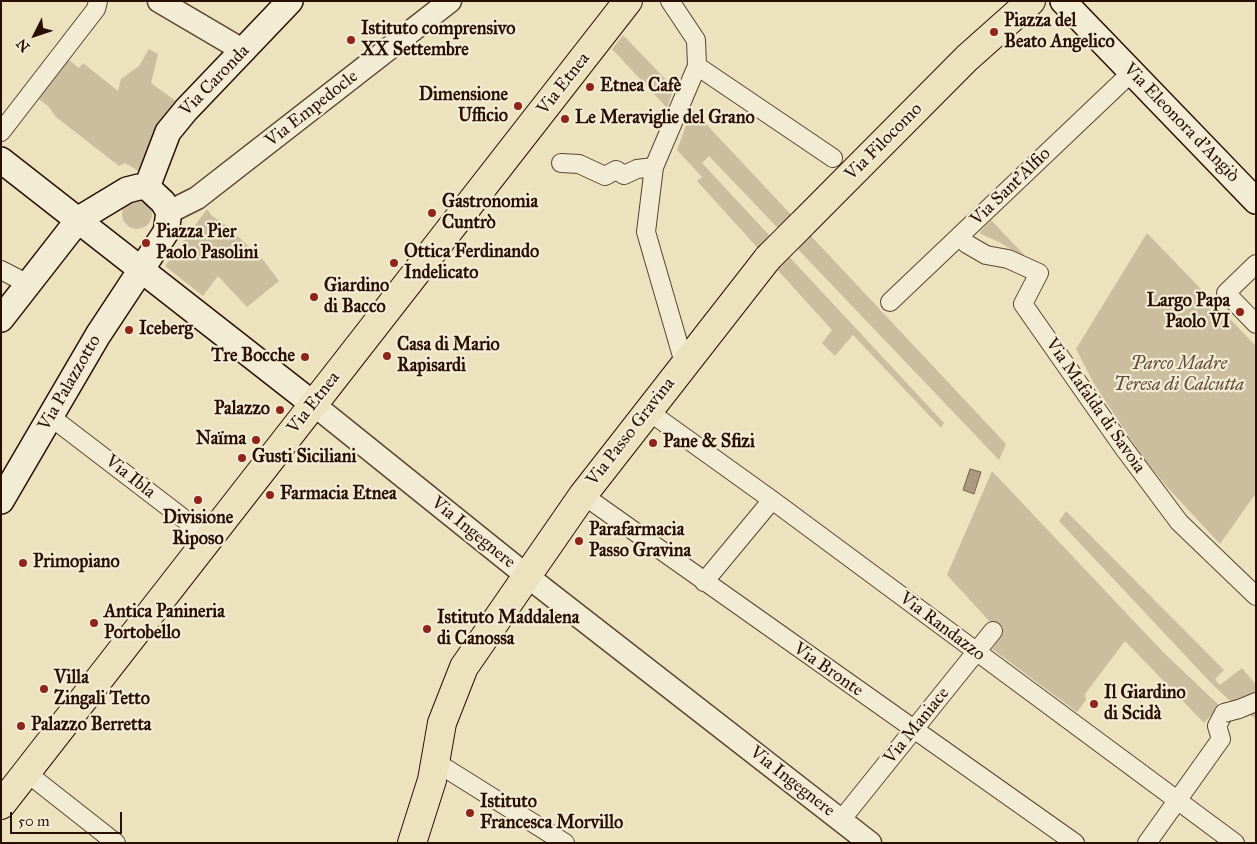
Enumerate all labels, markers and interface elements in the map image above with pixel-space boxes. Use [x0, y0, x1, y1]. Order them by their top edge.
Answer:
north arrow [10, 10, 60, 60]
place label: Piazza del Beato Angelico [1004, 11, 1115, 54]
place label: Istituto comprensivo XX Settembre [361, 19, 515, 62]
marker: Piazza del Beato Angelico [988, 26, 1000, 38]
marker: Istituto comprensivo XX Settembre [345, 34, 357, 46]
text: N [13, 35, 34, 55]
street label: Via Caronda [176, 41, 254, 121]
street label: Via Etnea [533, 49, 595, 119]
street label: Via Eleonora d'Angiò [1119, 59, 1243, 187]
street label: Via Empedocle [261, 66, 363, 152]
place label: Etnea Cafè [600, 76, 681, 98]
marker: Etnea Cafè [584, 81, 596, 93]
place label: Dimensione Ufficio [419, 85, 508, 128]
street label: Via Filocomo [841, 99, 927, 185]
marker: Dimensione Ufficio [512, 100, 524, 112]
place label: Le Meraviglie del Grano [575, 108, 755, 130]
marker: Le Meraviglie del Grano [559, 113, 571, 125]
street label: Via Sant'Alfio [966, 143, 1056, 231]
place label: Gastronomia Cuntrò [442, 192, 538, 234]
marker: Gastronomia Cuntrò [426, 207, 438, 219]
place label: Piazza Pier Paolo Pasolini [156, 222, 258, 264]
marker: Piazza Pier Paolo Pasolini [140, 237, 152, 249]
place label: Ottica Ferdinando Indelicato [404, 242, 539, 284]
marker: Ottica Ferdinando Indelicato [388, 257, 400, 269]
place label: Giardino di Bacco [324, 276, 389, 318]
marker: Giardino di Bacco [308, 291, 320, 303]
place label: Largo Papa Paolo VI [1147, 291, 1230, 334]
marker: Largo Papa Paolo VI [1234, 306, 1246, 318]
place label: Iceberg [139, 319, 193, 341]
marker: Iceberg [123, 324, 135, 336]
street label: Via Palazzotto [34, 331, 106, 435]
street label: Via Mafalda di Savoia [1040, 334, 1150, 478]
place label: Casa di Mario Rapisardi [397, 335, 500, 378]
place label: Tre Bocche [211, 346, 295, 368]
marker: Casa di Mario Rapisardi [381, 350, 393, 362]
marker: Tre Bocche [299, 351, 311, 363]
park label: Parco Madre Teresa di Calcutta [1114, 354, 1244, 396]
street label: Via Etnea [283, 368, 345, 438]
street label: Via Passo Gravina [582, 374, 680, 490]
place label: Palazzo [214, 399, 270, 421]
marker: Palazzo [274, 404, 286, 416]
place label: Naïma [196, 429, 246, 451]
place label: Pane & Sfizi [663, 432, 755, 454]
marker: Naïma [250, 434, 262, 446]
marker: Pane & Sfizi [647, 437, 659, 449]
place label: Gusti Siciliani [252, 447, 356, 469]
street label: Via Ibla [101, 451, 159, 503]
marker: Gusti Siciliani [236, 452, 248, 464]
place label: Farmacia Etnea [280, 484, 397, 506]
marker: Farmacia Etnea [264, 489, 276, 501]
street label: Via Ingegnere [427, 493, 519, 573]
marker: Divisione Riposo [192, 494, 204, 506]
place label: Divisione Riposo [163, 508, 233, 550]
place label: Parafarmacia Passo Gravina [589, 520, 691, 562]
marker: Parafarmacia Passo Gravina [573, 535, 585, 547]
place label: Primopiano [33, 552, 120, 574]
marker: Primopiano [17, 557, 29, 569]
street label: Via Randazzo [895, 588, 989, 666]
place label: Antica Panineria Portobello [104, 602, 225, 644]
place label: Istituto Maddalena di Canossa [437, 608, 579, 650]
marker: Antica Panineria Portobello [88, 617, 100, 629]
marker: Istituto Maddalena di Canossa [421, 623, 433, 635]
street label: Via Bronte [789, 638, 867, 702]
place label: Villa Zingali Tetto [54, 668, 150, 711]
marker: Villa Zingali Tetto [38, 683, 50, 695]
street label: Via Maniace [880, 683, 954, 769]
place label: Il Giardino di Scidà [1104, 683, 1186, 726]
marker: Il Giardino di Scidà [1088, 698, 1100, 710]
place label: Palazzo Berretta [31, 715, 151, 737]
marker: Palazzo Berretta [15, 720, 27, 732]
street label: Via Ingegnere [745, 742, 839, 822]
place label: Istituto Francesca Morvillo [480, 792, 623, 834]
scale bar [12, 802, 125, 834]
marker: Istituto Francesca Morvillo [464, 807, 476, 819]
text: 50 m [18, 812, 50, 830]

